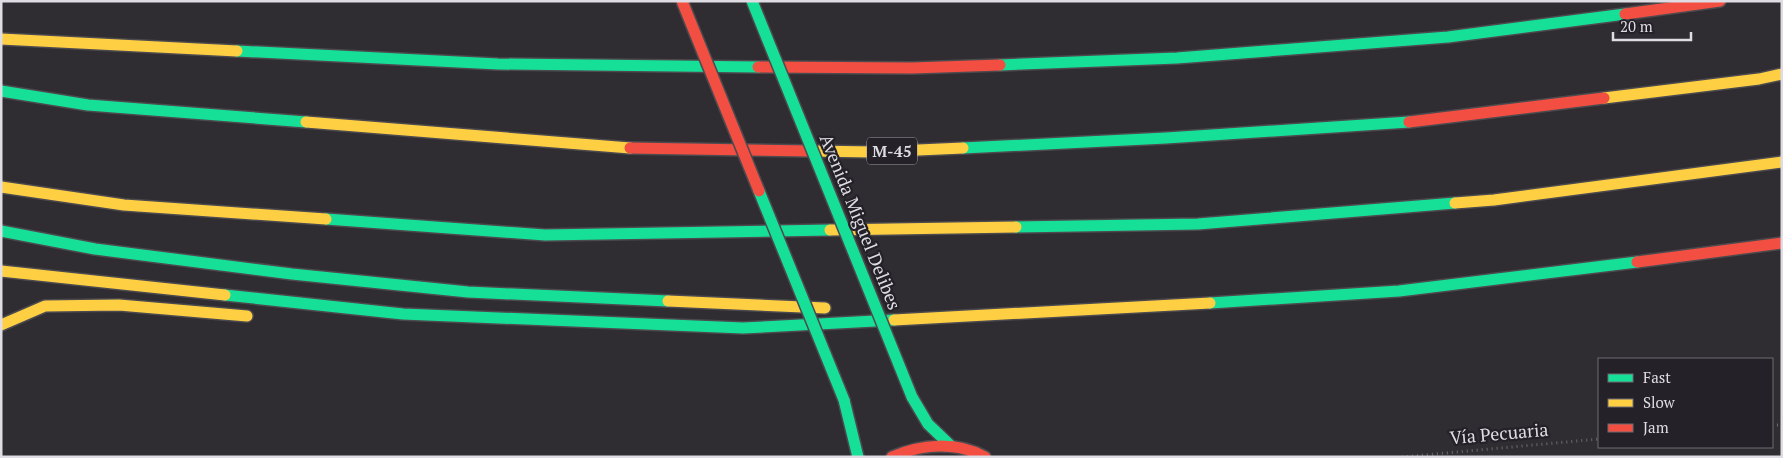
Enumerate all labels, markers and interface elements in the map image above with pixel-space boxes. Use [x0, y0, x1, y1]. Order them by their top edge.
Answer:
scale bar [1613, 10, 1690, 42]
text: 20 m [1620, 16, 1653, 36]
street label: Avenida Miguel Delibes [815, 130, 907, 313]
road number: M-45 [867, 138, 917, 164]
legend [1598, 358, 1773, 448]
text: Fast [1643, 367, 1671, 387]
text: Slow [1643, 392, 1676, 412]
street label: Vía Pecuaria [1449, 417, 1549, 449]
text: Jam [1643, 417, 1669, 437]

